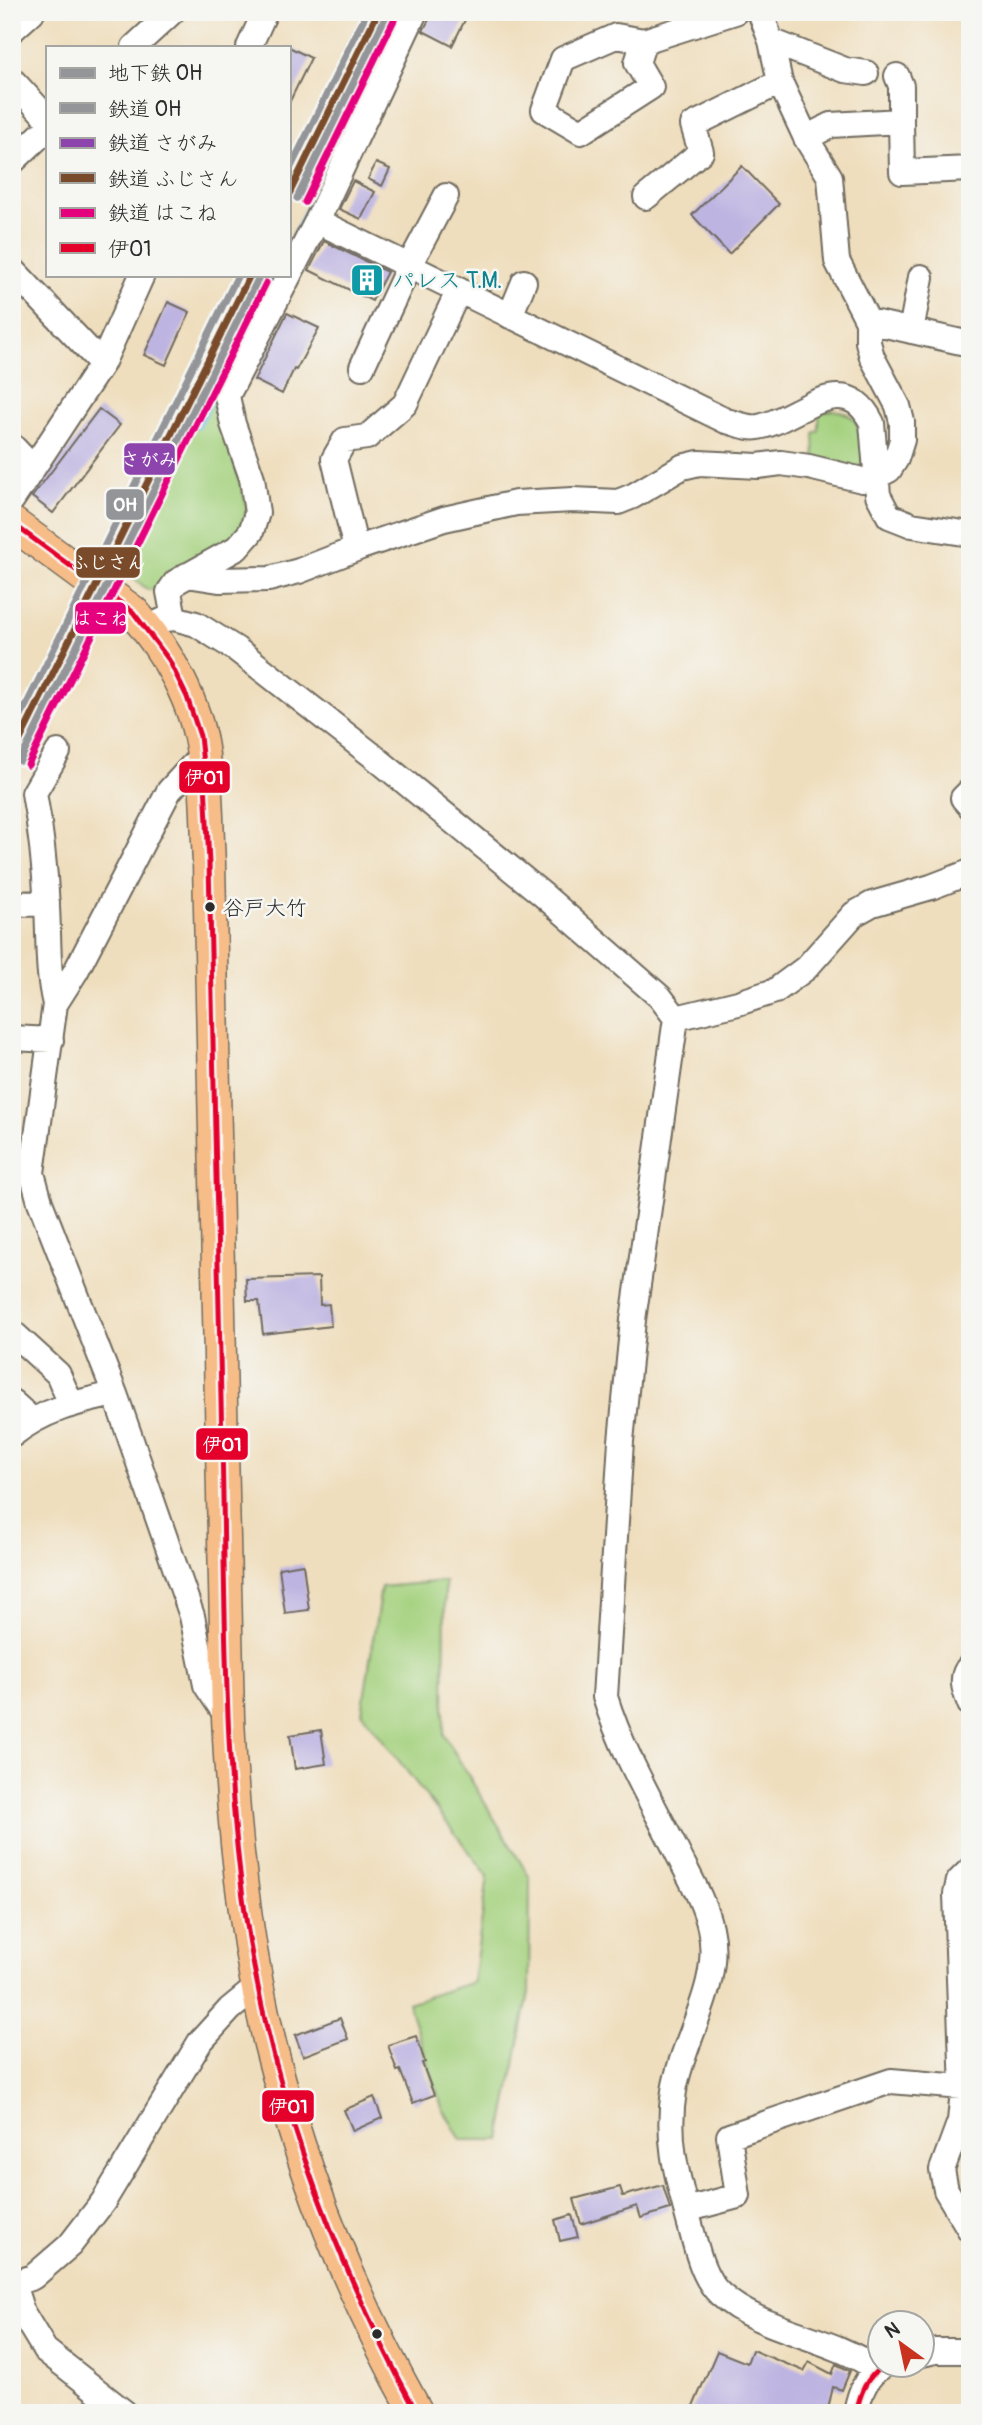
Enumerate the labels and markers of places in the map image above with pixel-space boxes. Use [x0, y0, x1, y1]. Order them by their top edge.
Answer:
building icon: パレス T.M. [348, 261, 386, 299]
place label: パレス T.M. [392, 266, 502, 295]
place label: 谷戸大竹 [223, 895, 307, 922]
marker: 谷戸大竹 [203, 900, 217, 914]
unlabelled marker [370, 2327, 384, 2341]

